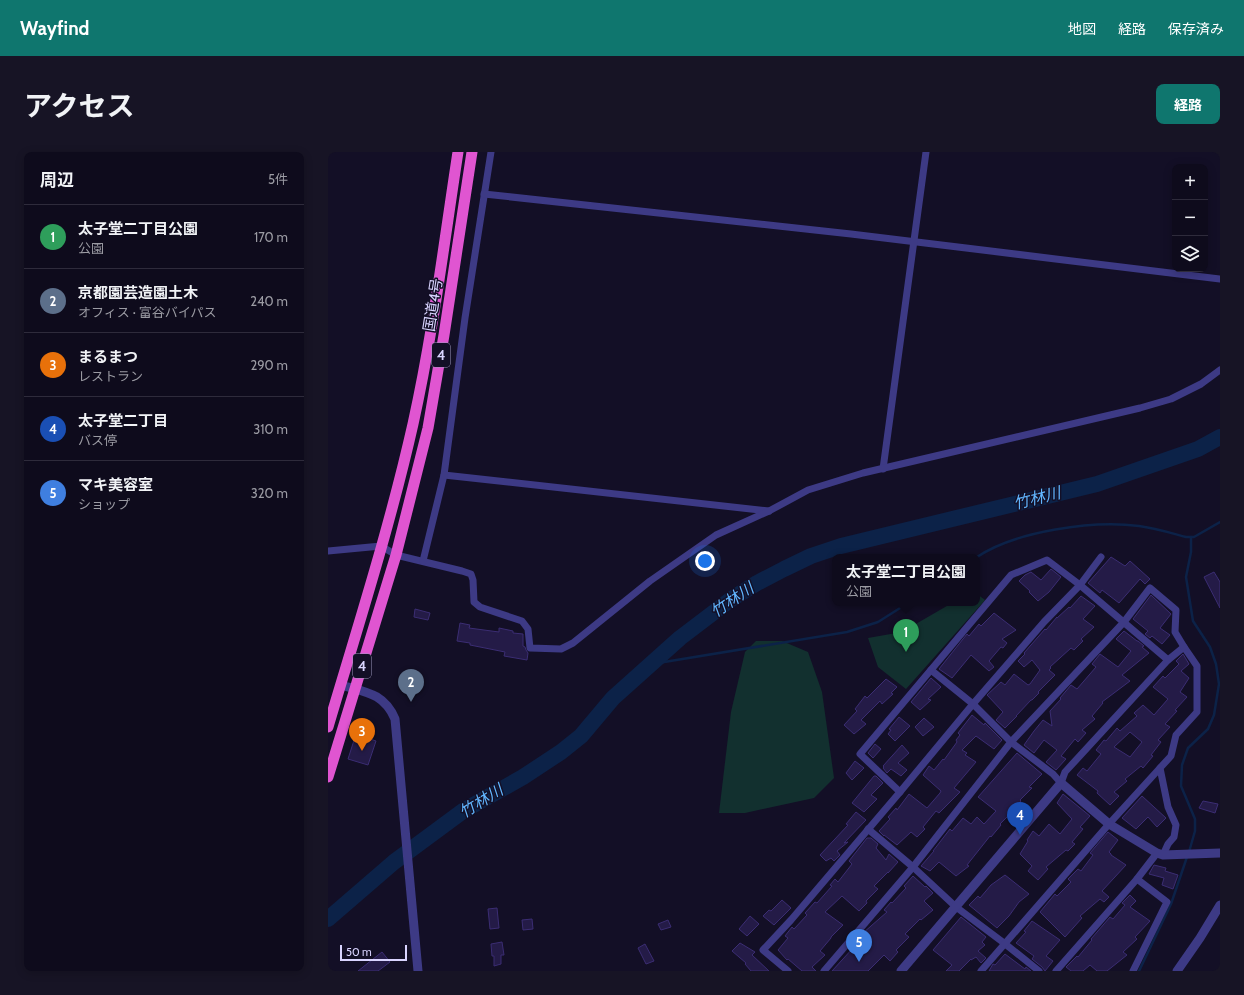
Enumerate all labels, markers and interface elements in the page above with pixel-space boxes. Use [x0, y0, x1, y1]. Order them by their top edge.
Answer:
text: Wayfind [20, 17, 89, 40]
text: 地図 [1068, 20, 1096, 38]
text: 経路 [1118, 20, 1146, 38]
text: 保存済み [1168, 20, 1224, 38]
button: 経路 [1156, 84, 1220, 124]
text: アクセス [24, 89, 135, 123]
map controls [1172, 164, 1208, 272]
button: + [1172, 164, 1208, 200]
text: 周辺 [40, 170, 74, 190]
text: 5件 [268, 171, 288, 187]
button: − [1172, 200, 1208, 236]
text: 太子堂二丁目公園 [78, 220, 198, 238]
text: 1 [51, 229, 55, 245]
text: 170 m [254, 229, 288, 245]
button: layers [1172, 236, 1208, 272]
text: 公園 [78, 240, 104, 256]
street label: 国道4号 [420, 277, 446, 333]
text: 京都園芸造園土木 [78, 284, 198, 302]
text: 2 [50, 293, 56, 309]
text: 240 m [250, 293, 288, 309]
text: オフィス · 富谷バイパス [78, 304, 216, 320]
road number: 4 [432, 343, 450, 367]
text: まるまつ [78, 348, 138, 366]
text: 3 [49, 357, 57, 373]
text: 290 m [250, 357, 288, 373]
text: レストラン [78, 368, 143, 384]
text: 太子堂二丁目 [78, 412, 168, 430]
text: 4 [49, 421, 57, 437]
text: 310 m [253, 421, 288, 437]
text: バス停 [78, 432, 117, 448]
text: マキ美容室 [78, 476, 153, 494]
water label: 竹林川 [1011, 482, 1065, 513]
text: 5 [50, 485, 56, 501]
text: 320 m [251, 485, 288, 501]
text: ショップ [78, 496, 130, 512]
your location [695, 551, 715, 571]
popup [832, 554, 980, 606]
text: 太子堂二丁目公園 [846, 563, 966, 581]
water label: 竹林川 [707, 578, 759, 621]
text: 公園 [846, 583, 872, 599]
pin: 1 [893, 619, 919, 652]
road number: 4 [353, 654, 371, 678]
pin: 2 [398, 669, 424, 702]
pin: 3 [349, 718, 375, 751]
water label: 竹林川 [456, 779, 508, 822]
pin: 4 [1007, 802, 1033, 835]
pin: 5 [846, 929, 872, 962]
scale bar [340, 943, 407, 962]
text: 50 m [346, 945, 372, 959]

